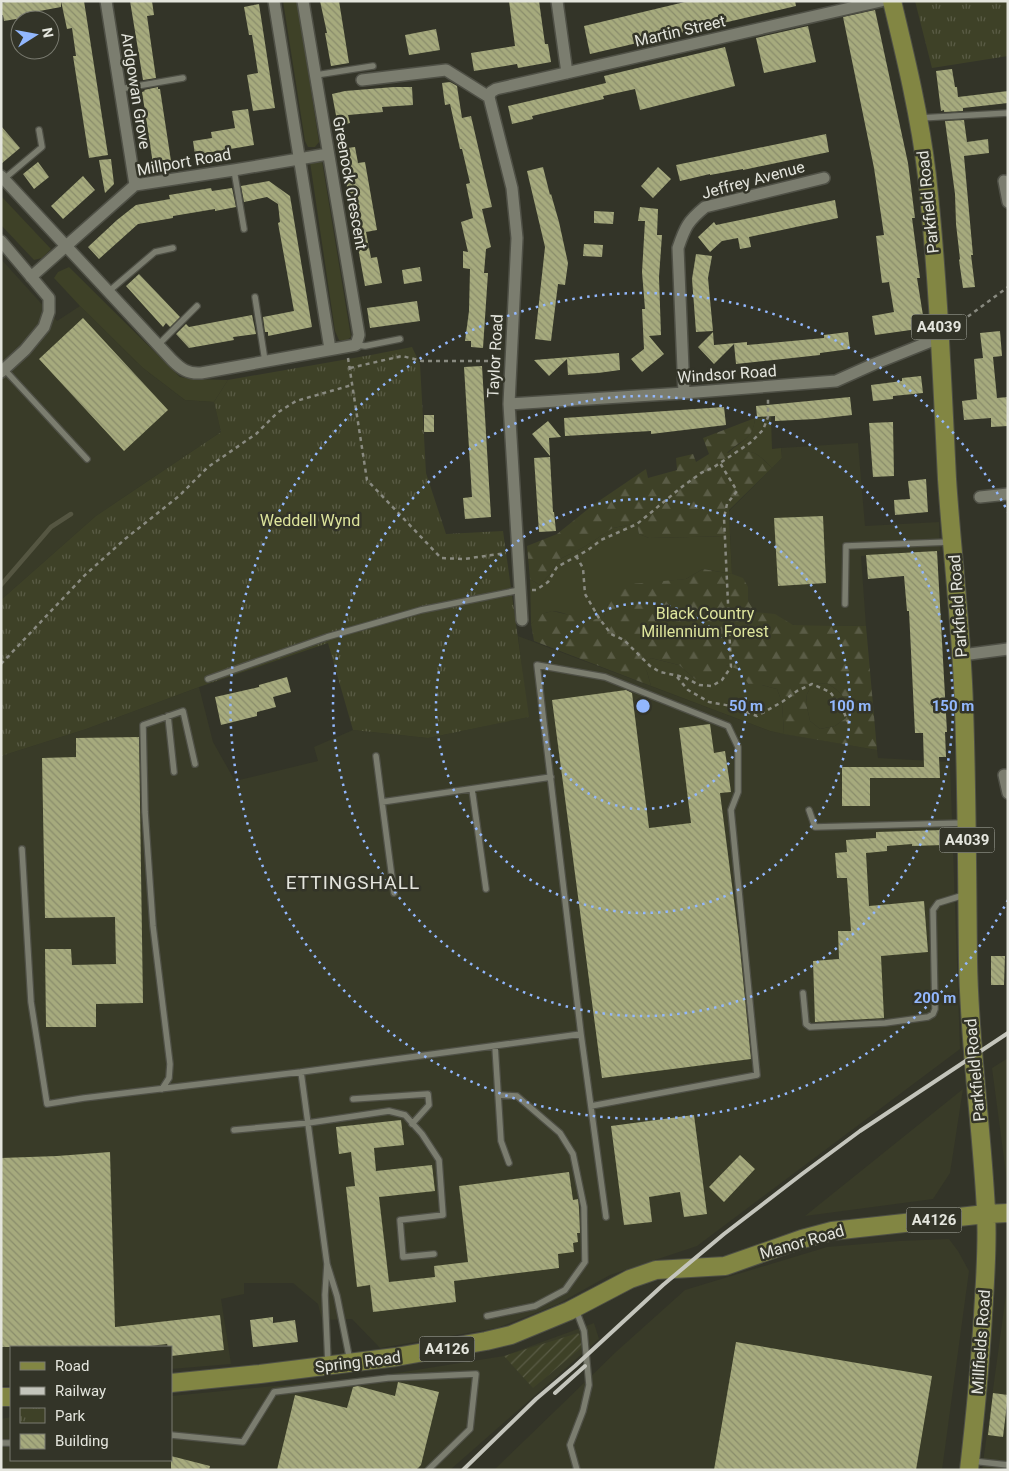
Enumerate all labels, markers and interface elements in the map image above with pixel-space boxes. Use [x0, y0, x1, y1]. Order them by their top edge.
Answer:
north arrow [10, 10, 60, 60]
street label: Martin Street [633, 11, 727, 51]
text: N [39, 26, 57, 39]
street label: Ardgowan Grove [117, 31, 155, 151]
street label: Greenock Crescent [329, 115, 371, 251]
street label: Millport Road [135, 144, 233, 180]
street label: Parkfield Road [913, 150, 943, 254]
street label: Jeffrey Avenue [699, 157, 807, 203]
street label: Taylor Road [483, 314, 507, 398]
road number: A4039 [912, 314, 966, 340]
street label: Windsor Road [677, 361, 777, 387]
park label: Weddell Wynd [260, 511, 360, 530]
street label: Parkfield Road [945, 554, 971, 658]
park label: Black Country Millennium Forest [641, 604, 769, 641]
centre of rings [634, 697, 652, 715]
text: 50 m [729, 697, 763, 715]
text: 100 m [829, 697, 871, 715]
text: 150 m [932, 697, 974, 715]
road number: A4039 [940, 828, 994, 852]
district label: ETTINGSHALL [286, 871, 420, 894]
text: 200 m [914, 989, 956, 1007]
street label: Parkfield Road [961, 1018, 989, 1122]
road number: A4126 [906, 1208, 962, 1232]
street label: Manor Road [758, 1221, 846, 1263]
street label: Millfields Road [968, 1289, 994, 1395]
road number: A4126 [420, 1336, 474, 1362]
legend [10, 1346, 172, 1461]
street label: Spring Road [314, 1347, 402, 1377]
text: Road [55, 1357, 89, 1375]
text: Railway [55, 1382, 106, 1400]
text: Park [55, 1407, 86, 1425]
text: Building [55, 1432, 109, 1450]

